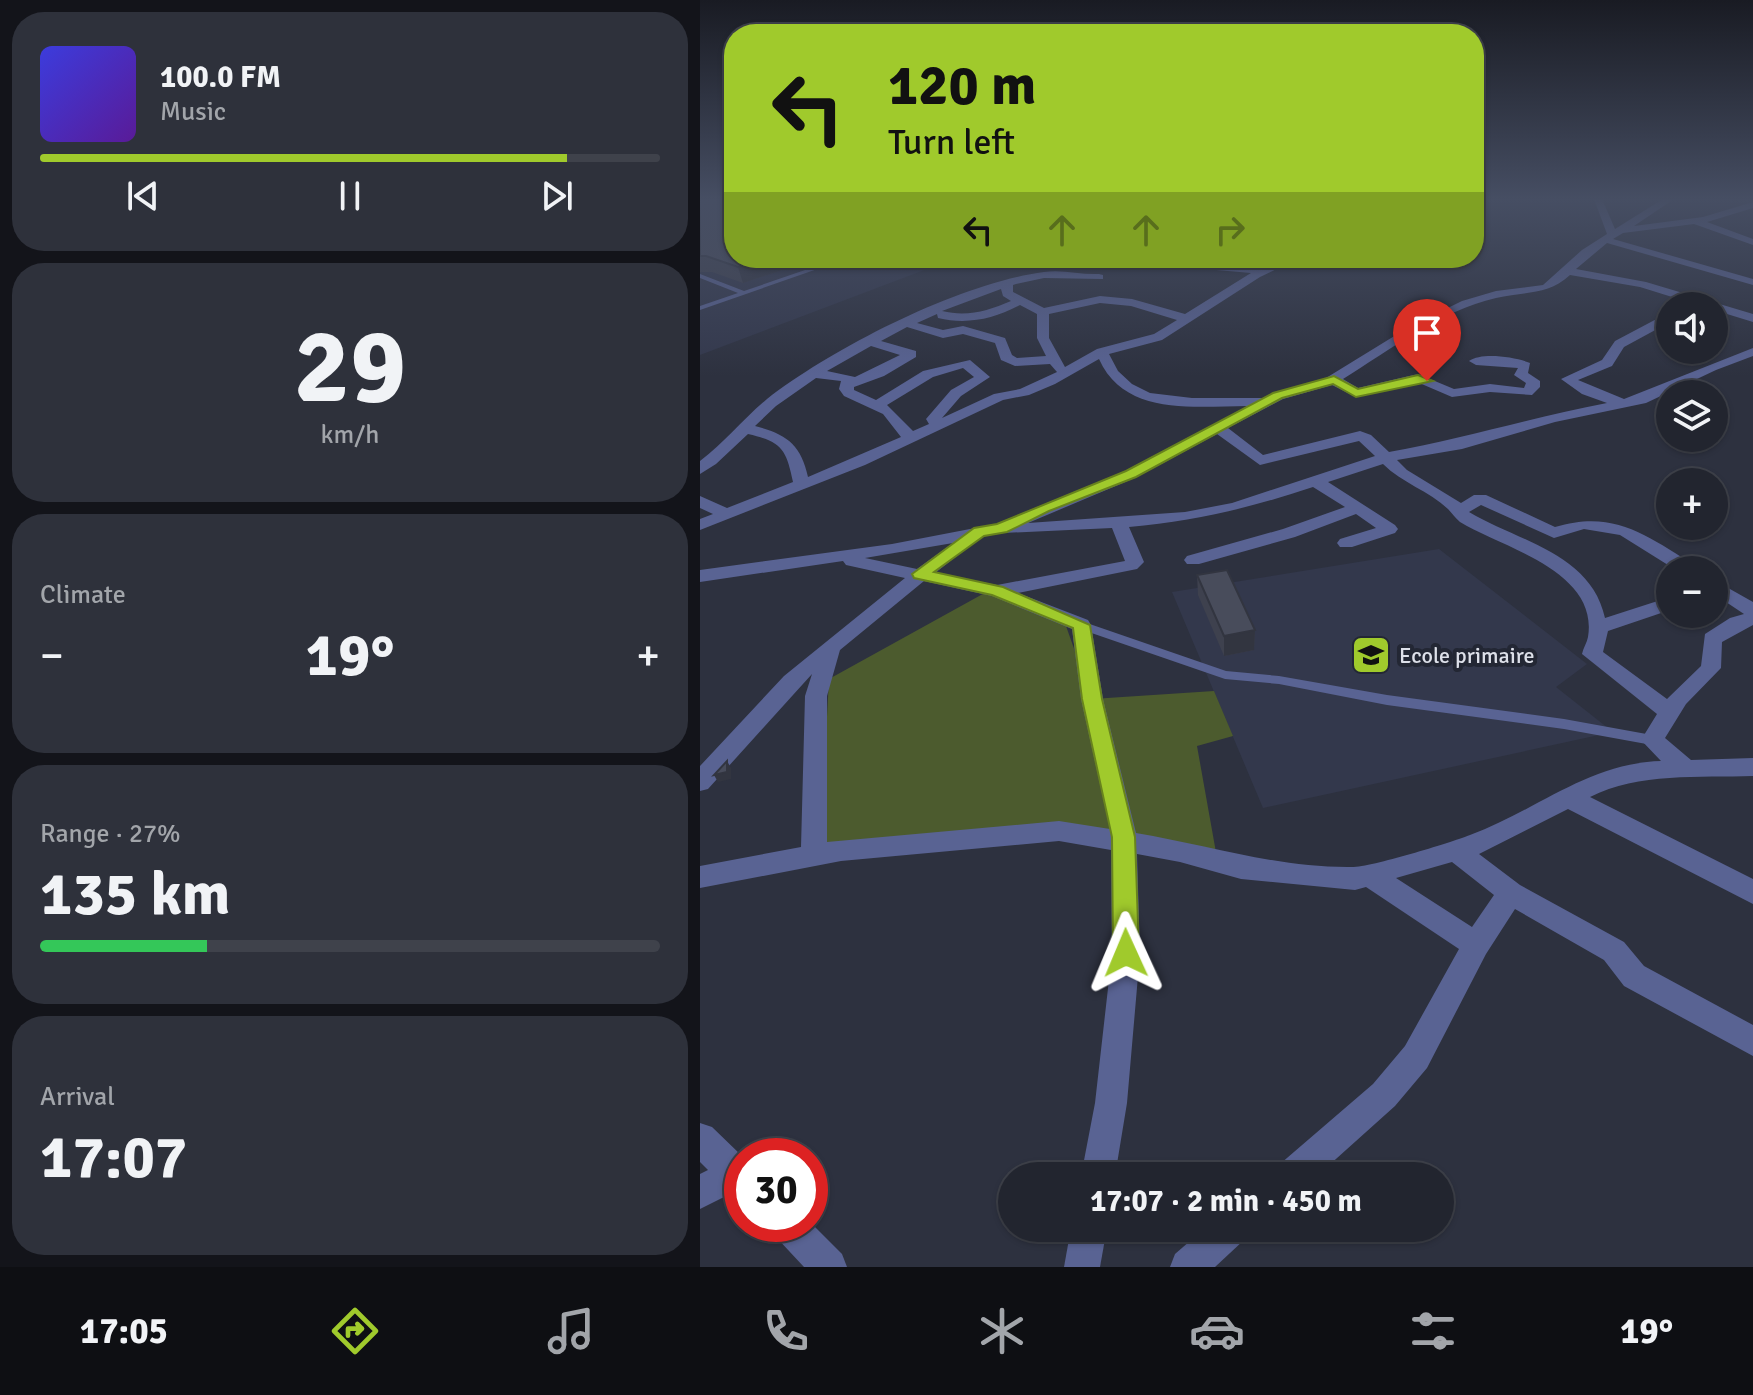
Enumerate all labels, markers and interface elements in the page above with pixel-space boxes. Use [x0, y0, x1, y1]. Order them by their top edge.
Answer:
text: 120 m [888, 51, 1036, 120]
icon: left [756, 56, 860, 160]
text: 100.0 FM [160, 59, 281, 96]
text: Music [160, 96, 226, 128]
text: Turn left [888, 120, 1015, 165]
icon: previous [121, 174, 165, 218]
icon: pause [328, 174, 372, 218]
icon: next [535, 174, 579, 218]
icon: left [956, 208, 1000, 252]
icon: ahead [1040, 208, 1084, 252]
icon: ahead [1124, 208, 1168, 252]
icon: right [1208, 208, 1252, 252]
map controls [1656, 292, 1728, 628]
button: sound [1656, 292, 1728, 364]
pin [1393, 299, 1461, 381]
text: 29 [294, 303, 406, 431]
icon: arrive [1405, 311, 1449, 355]
button: layers [1656, 380, 1728, 452]
text: km/h [321, 419, 379, 451]
button: + [1656, 468, 1728, 540]
button: − [1656, 556, 1728, 628]
text: Climate [40, 579, 126, 611]
text: 19° [306, 619, 394, 693]
text: − [40, 629, 64, 683]
text: + [636, 629, 660, 683]
school or university icon: Ecole primaire [1350, 634, 1392, 676]
place label: Ecole primaire [1399, 642, 1534, 669]
text: Range · 27% [40, 818, 181, 850]
text: 135 km [40, 858, 230, 932]
position arrow [1084, 911, 1168, 995]
text: Arrival [40, 1081, 115, 1113]
text: 17:07 [40, 1121, 187, 1195]
speed limit sign: 30 [724, 1138, 828, 1242]
text: 17:07 · 2 min · 450 m [1090, 1183, 1362, 1220]
icon: directions [327, 1303, 383, 1359]
icon: music [543, 1303, 599, 1359]
icon: phone [758, 1303, 814, 1359]
icon: climate [974, 1303, 1030, 1359]
icon: car [1189, 1303, 1245, 1359]
icon: filters [1405, 1303, 1461, 1359]
text: 17:05 [80, 1309, 168, 1354]
text: 19° [1620, 1309, 1673, 1354]

